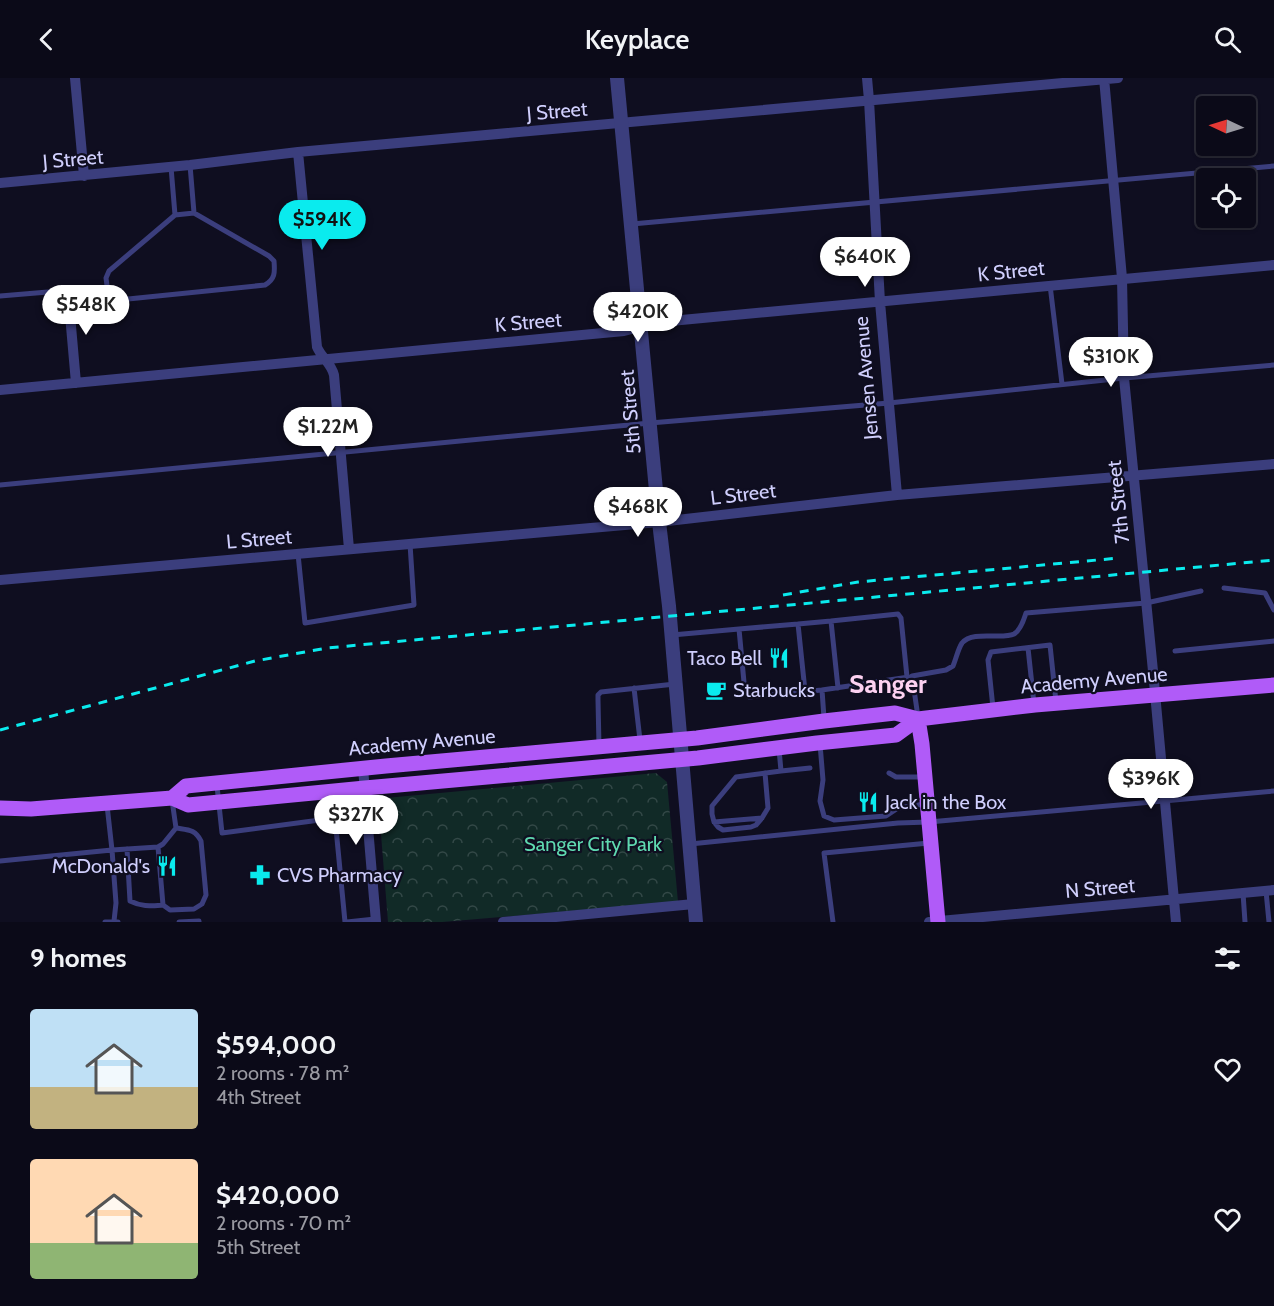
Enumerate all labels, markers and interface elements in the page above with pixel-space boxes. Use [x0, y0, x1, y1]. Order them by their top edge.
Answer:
icon: back [30, 23, 63, 56]
text: Keyplace [585, 23, 689, 56]
icon: search [1211, 23, 1244, 56]
street label: J Street [525, 96, 589, 126]
north arrow [1196, 96, 1256, 156]
map controls [1196, 96, 1256, 228]
street label: J Street [41, 144, 105, 174]
button: locate [1196, 168, 1256, 228]
pin: $594K [280, 200, 364, 251]
text: $594K [293, 207, 351, 231]
pin: $640K [823, 237, 907, 288]
text: $640K [834, 244, 896, 268]
street label: K Street [976, 256, 1046, 286]
pin: $548K [44, 285, 128, 336]
text: $548K [56, 292, 116, 316]
pin: $420K [596, 292, 680, 343]
text: $420K [607, 299, 669, 323]
street label: K Street [493, 307, 563, 337]
street label: Jensen Avenue [849, 315, 883, 442]
pin: $310K [1069, 337, 1153, 388]
text: $310K [1083, 344, 1139, 368]
street label: 5th Street [614, 369, 646, 455]
pin: $1.22M [279, 407, 377, 458]
text: $1.22M [297, 414, 359, 438]
street label: 7th Street [1102, 459, 1134, 545]
street label: L Street [709, 478, 777, 510]
pin: $468K [596, 487, 680, 538]
text: $468K [608, 494, 668, 518]
street label: L Street [225, 524, 293, 554]
place label: Taco Bell [687, 646, 762, 670]
restaurant icon: Taco Bell [767, 646, 791, 670]
street label: Academy Avenue [1020, 662, 1168, 698]
district label: Sanger [849, 668, 927, 700]
cafe icon: Starbucks [704, 678, 728, 702]
place label: Starbucks [733, 678, 815, 702]
street label: Academy Avenue [348, 724, 496, 760]
pin: $396K [1109, 759, 1193, 810]
text: $396K [1122, 766, 1180, 790]
restaurant icon: Jack in the Box [856, 790, 880, 814]
place label: Jack in the Box [884, 790, 1007, 814]
pin: $327K [314, 795, 398, 846]
text: $327K [328, 802, 384, 826]
park label: Sanger City Park [524, 832, 662, 856]
place label: McDonald's [52, 854, 150, 878]
restaurant icon: McDonald's [155, 854, 179, 878]
pharmacy icon: CVS Pharmacy [248, 863, 272, 887]
place label: CVS Pharmacy [277, 863, 402, 887]
street label: N Street [1064, 873, 1136, 903]
text: 9 homes [30, 942, 127, 974]
icon: filters [1211, 942, 1244, 975]
text: $594,000 [216, 1029, 337, 1061]
icon: home [78, 1033, 150, 1105]
icon: heart [1211, 1053, 1244, 1086]
text: 2 rooms · 78 m² [216, 1061, 349, 1085]
text: 4th Street [216, 1085, 301, 1109]
text: $420,000 [216, 1179, 340, 1211]
icon: home [78, 1183, 150, 1255]
icon: heart [1211, 1203, 1244, 1236]
text: 2 rooms · 70 m² [216, 1211, 351, 1235]
text: 5th Street [216, 1235, 300, 1259]

